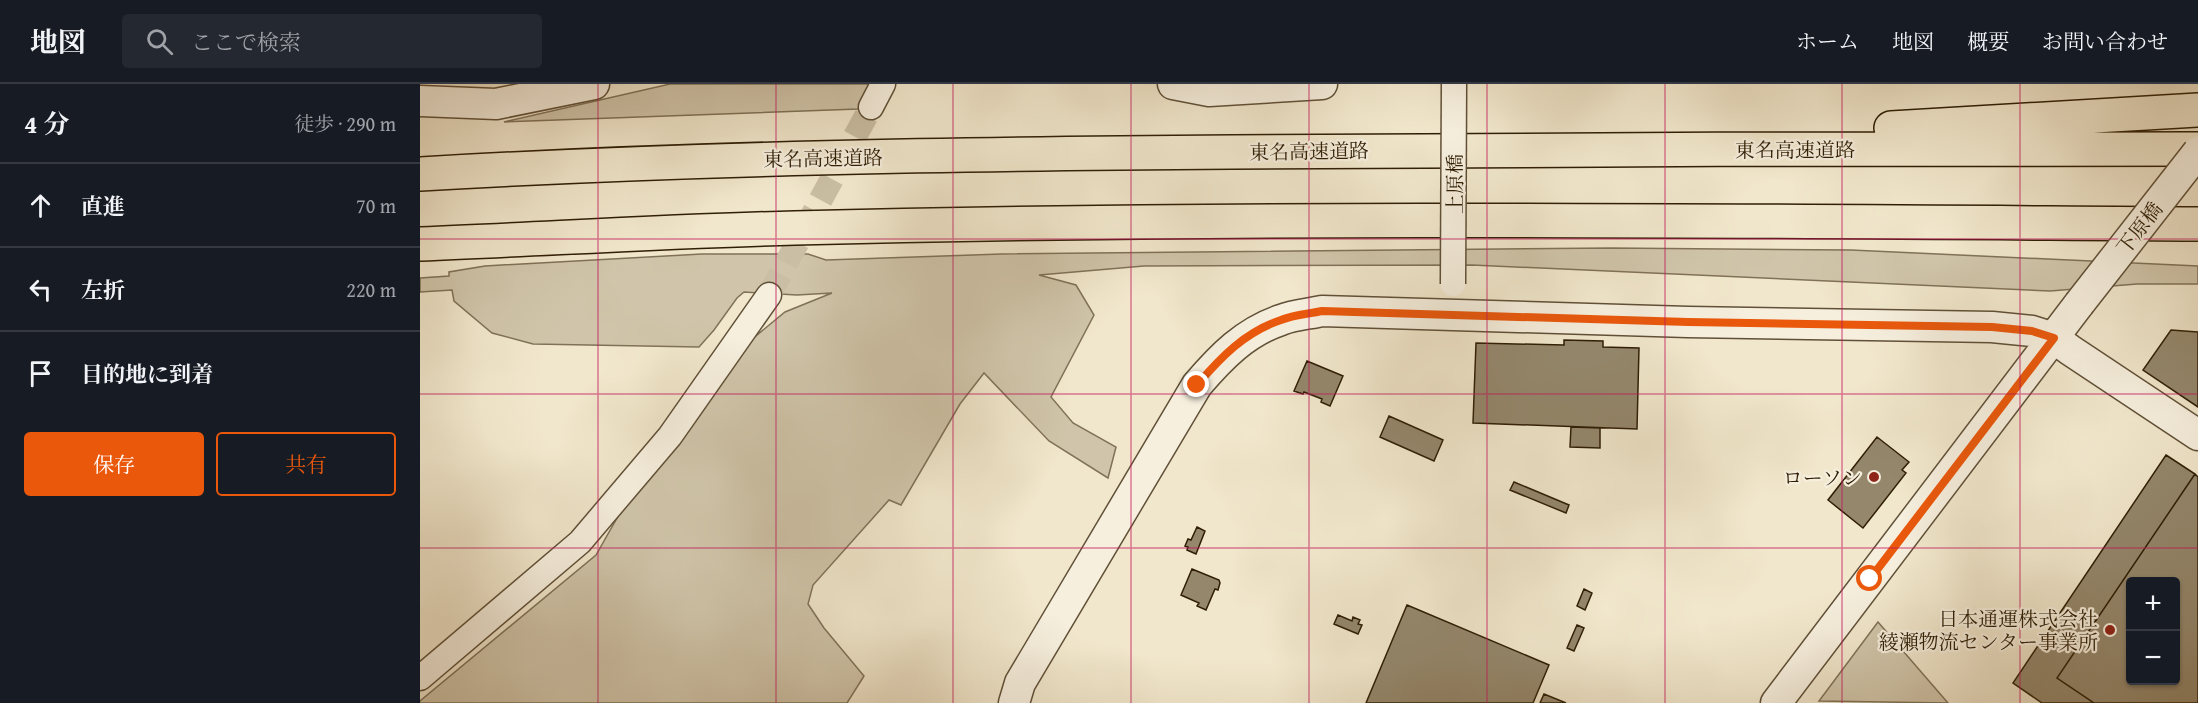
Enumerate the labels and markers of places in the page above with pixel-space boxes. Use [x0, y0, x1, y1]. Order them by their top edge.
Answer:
place label: ローソン [1783, 463, 1862, 492]
marker: ローソン [1867, 470, 1881, 484]
place label: 日本通運株式会社 綾瀬物流センター事業所 [1879, 604, 2098, 656]
marker: 日本通運株式会社 綾瀬物流センター事業所 [2103, 623, 2117, 637]

